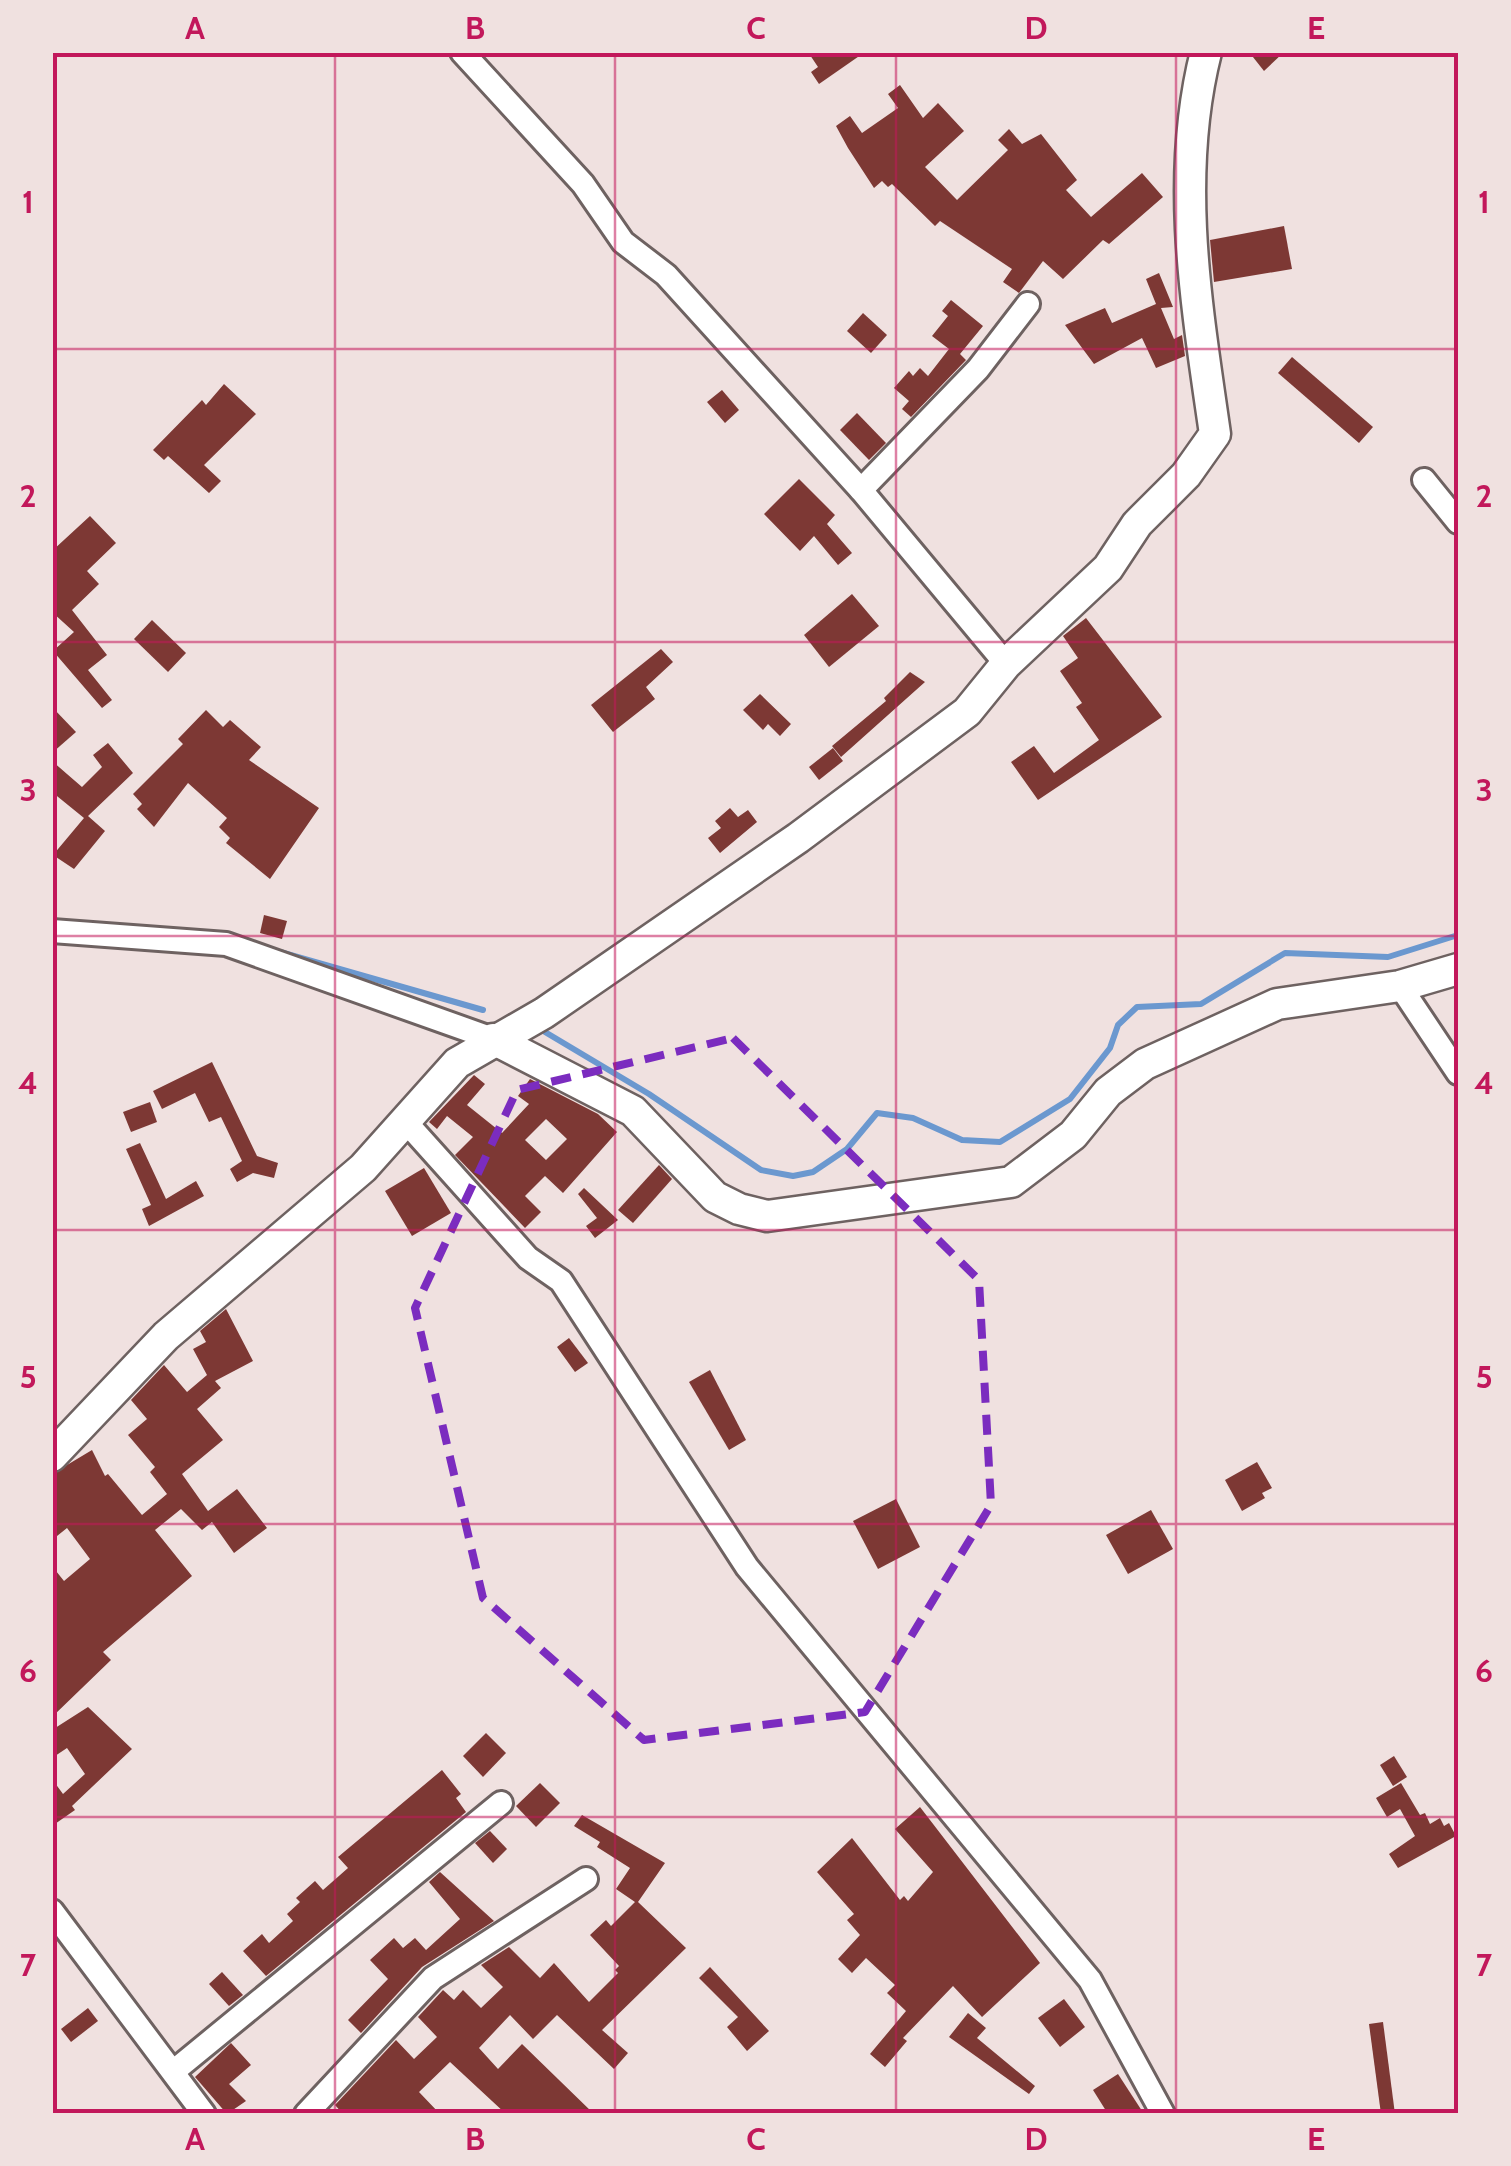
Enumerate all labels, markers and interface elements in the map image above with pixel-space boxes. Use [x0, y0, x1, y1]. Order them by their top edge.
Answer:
text: A [185, 8, 205, 47]
text: B [465, 8, 485, 47]
text: C [746, 8, 766, 47]
text: D [1024, 8, 1048, 47]
text: E [1307, 8, 1325, 47]
text: 1 [22, 182, 34, 221]
text: 1 [1478, 182, 1490, 221]
text: 2 [20, 476, 36, 515]
text: 2 [1476, 476, 1492, 515]
text: 3 [19, 770, 37, 809]
text: 3 [1475, 770, 1493, 809]
text: 4 [18, 1063, 38, 1102]
text: 4 [1474, 1063, 1494, 1102]
text: 5 [19, 1357, 37, 1396]
text: 5 [1475, 1357, 1493, 1396]
text: 6 [19, 1651, 37, 1690]
text: 6 [1475, 1651, 1493, 1690]
text: 7 [20, 1945, 37, 1984]
text: 7 [1476, 1945, 1493, 1984]
text: A [185, 2119, 205, 2158]
text: B [465, 2119, 485, 2158]
text: C [746, 2119, 766, 2158]
text: D [1024, 2119, 1048, 2158]
text: E [1307, 2119, 1325, 2158]

